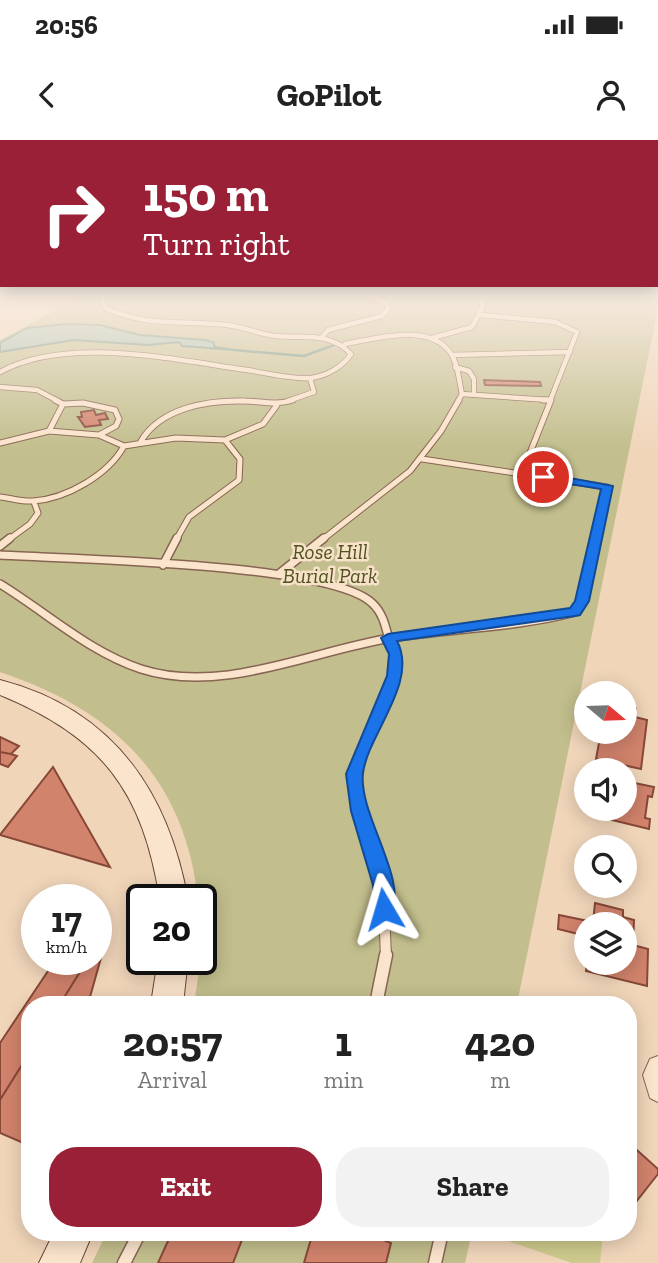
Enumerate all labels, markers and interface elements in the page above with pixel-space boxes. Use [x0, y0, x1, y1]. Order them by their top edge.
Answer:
text: 20:56 [35, 9, 98, 41]
icon: back [28, 76, 66, 114]
text: GoPilot [276, 76, 382, 114]
icon: person [592, 76, 630, 114]
text: 150 m [143, 165, 269, 224]
icon: right [28, 168, 119, 259]
text: Turn right [143, 225, 290, 263]
pin [513, 447, 573, 507]
icon: arrive [524, 458, 562, 496]
park label: Rose Hill Burial Park [283, 539, 377, 588]
north arrow [574, 681, 637, 744]
map controls [574, 681, 637, 975]
button: sound [574, 758, 637, 821]
button: search [574, 835, 637, 898]
position arrow [347, 872, 421, 946]
speed limit sign: 20 [126, 884, 217, 975]
text: 17 [51, 899, 82, 941]
button: layers [574, 912, 637, 975]
text: km/h [46, 936, 87, 958]
text: 20:57 [122, 1016, 222, 1067]
text: 1 [335, 1016, 352, 1067]
text: 420 [465, 1016, 536, 1067]
text: Arrival [138, 1066, 207, 1094]
text: min [324, 1066, 363, 1094]
text: m [490, 1066, 510, 1094]
button: Exit [49, 1147, 322, 1227]
button: Share [336, 1147, 609, 1227]

